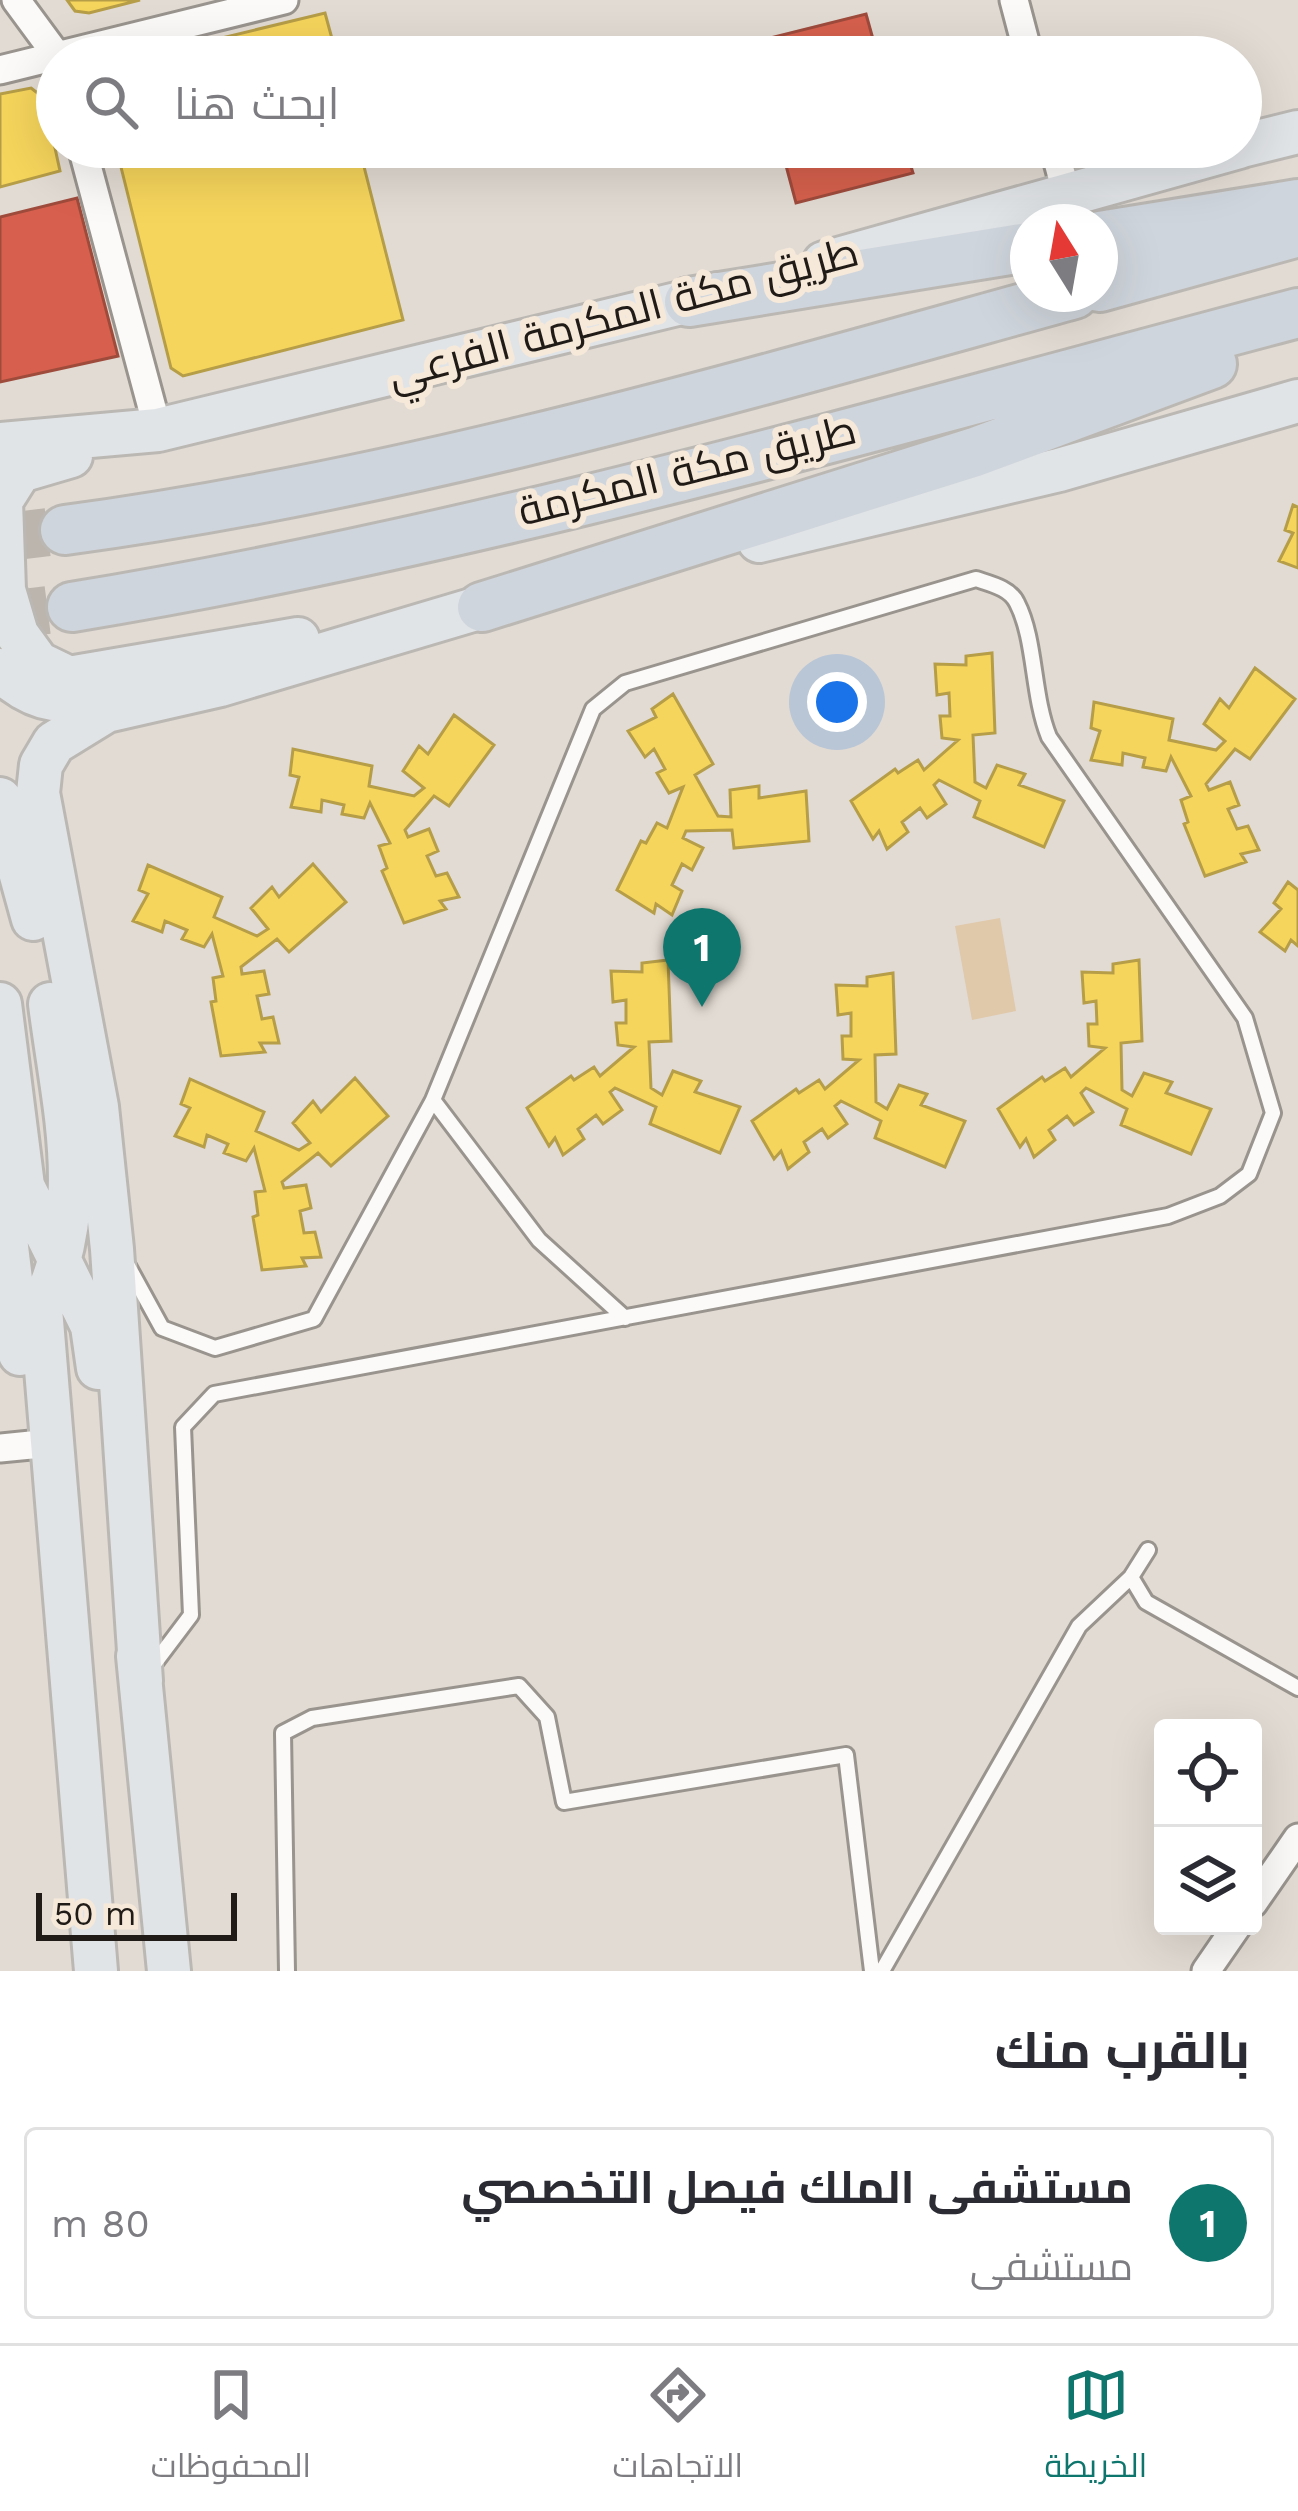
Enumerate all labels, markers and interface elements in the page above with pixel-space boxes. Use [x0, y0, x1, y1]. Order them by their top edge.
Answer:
search box [36, 36, 1262, 168]
icon: search [78, 69, 144, 135]
text: ابحث هنا [174, 77, 340, 130]
north arrow [1010, 204, 1118, 312]
street label: طريق مكة المكرمة الفرعي [383, 227, 866, 407]
street label: طريق مكة المكرمة [513, 404, 861, 537]
your location [807, 672, 867, 732]
pin: 1 [663, 908, 741, 1007]
map controls [1154, 1719, 1262, 1935]
button: locate [1154, 1719, 1262, 1827]
button: layers [1154, 1827, 1262, 1935]
scale bar [36, 1887, 237, 1940]
text: 50 m [54, 1894, 136, 1933]
text: بالقرب منك [995, 2021, 1250, 2080]
text: مستشفى الملك فيصل التخصصي [462, 2161, 1133, 2214]
text: 80 m [51, 2201, 150, 2246]
text: 1 [1200, 2201, 1216, 2246]
text: مستشفى [970, 2244, 1133, 2289]
tab: المحفوظات [151, 2362, 311, 2496]
tab: الاتجاهات [613, 2362, 743, 2496]
tab: الخريطة [1044, 2362, 1147, 2496]

